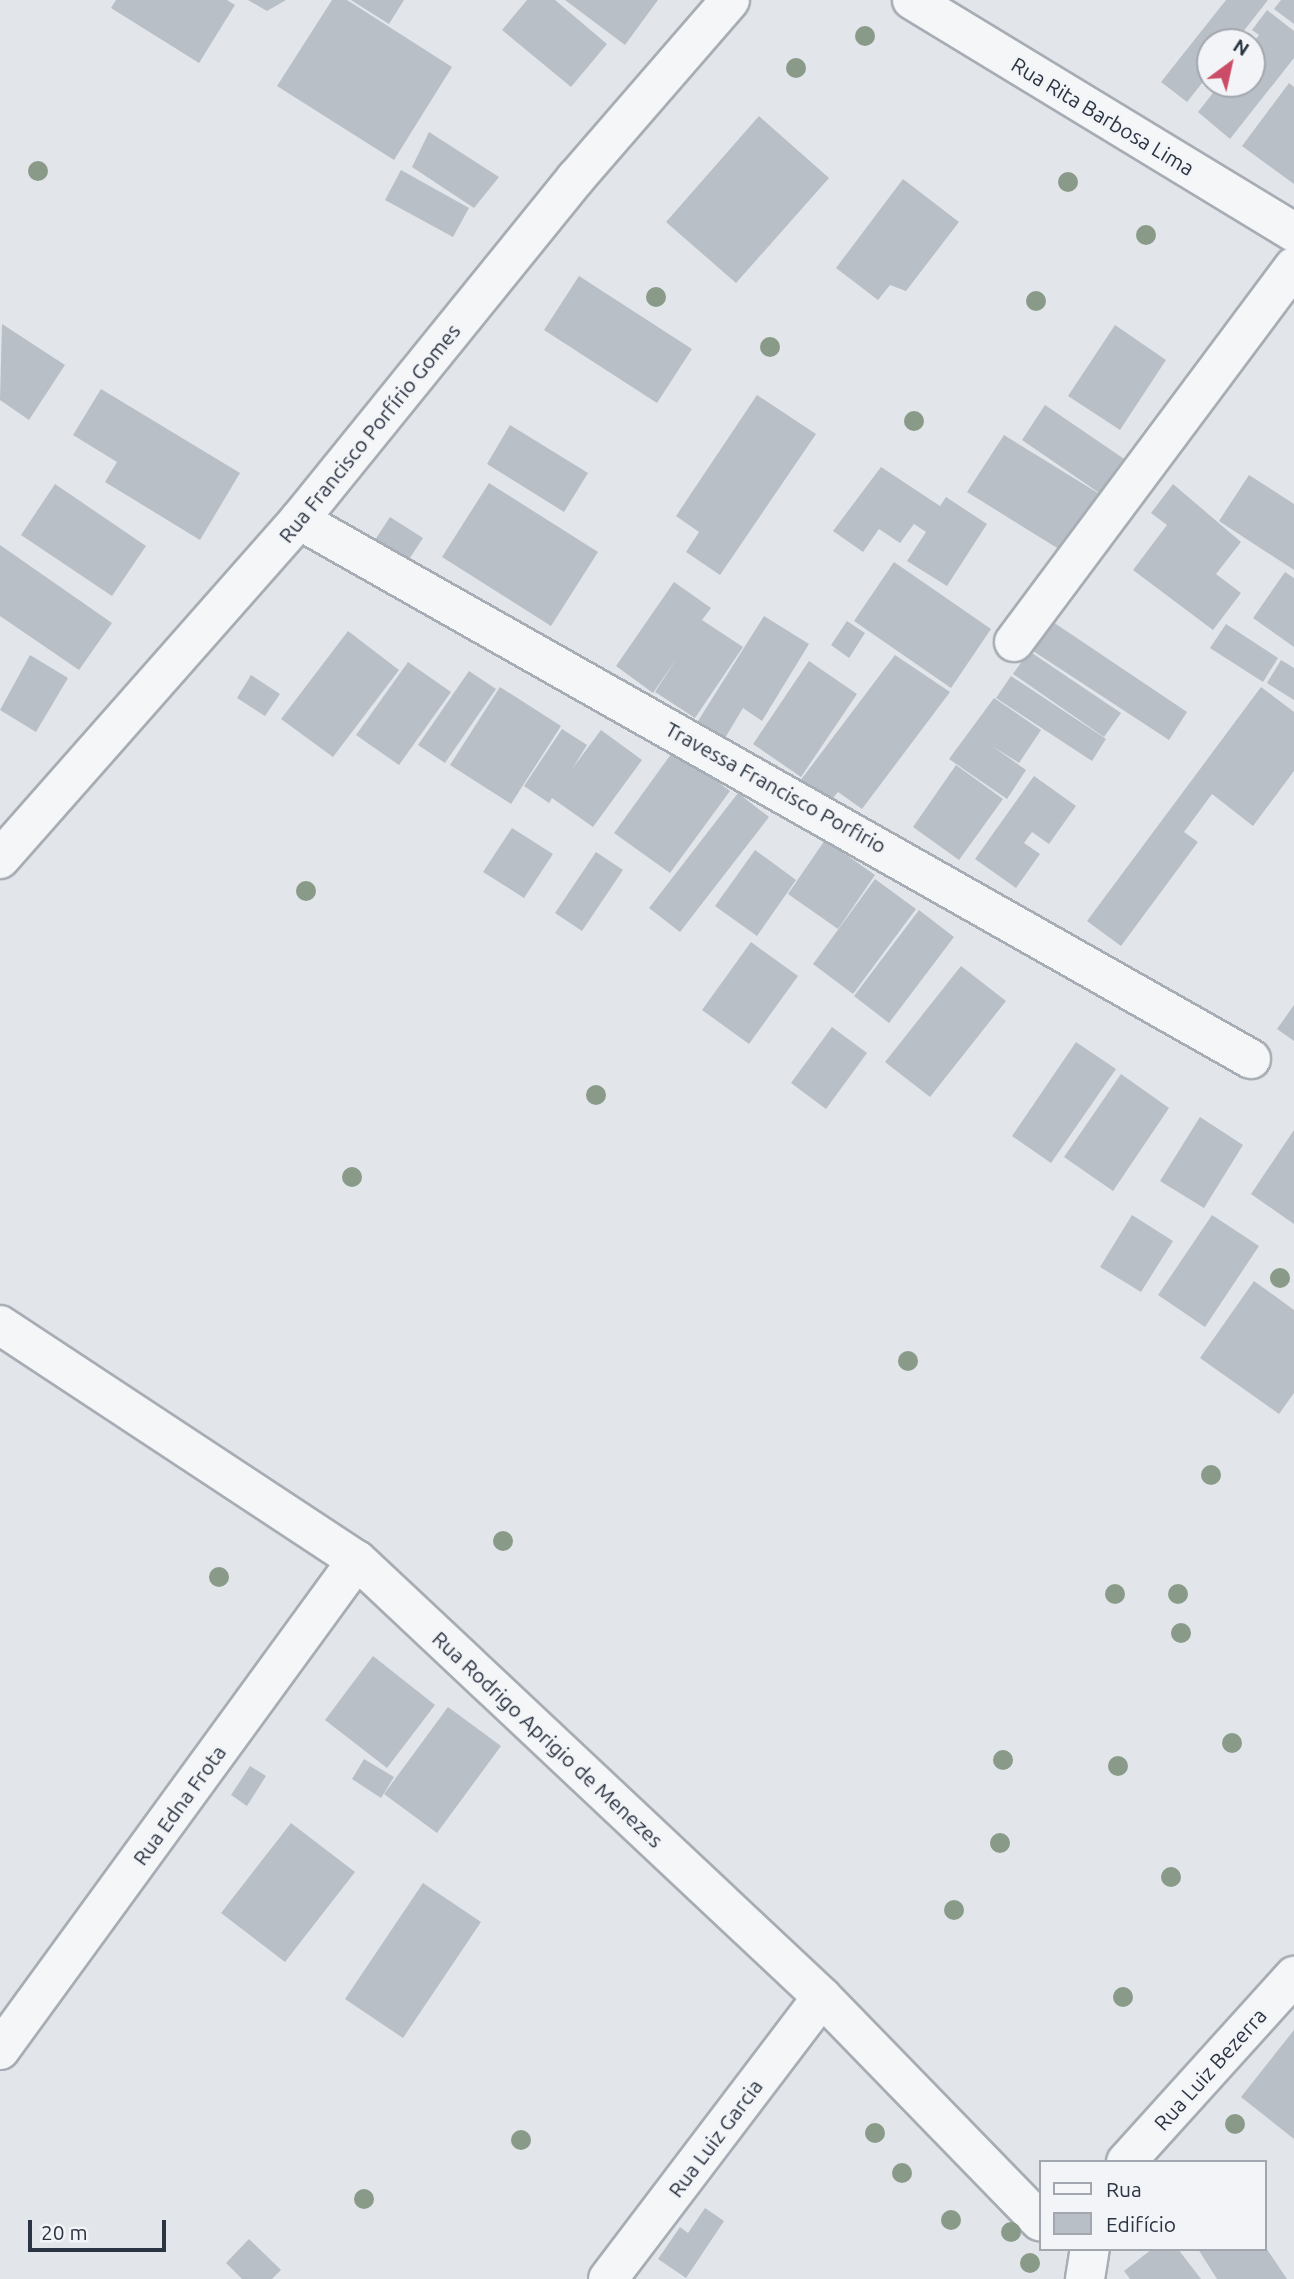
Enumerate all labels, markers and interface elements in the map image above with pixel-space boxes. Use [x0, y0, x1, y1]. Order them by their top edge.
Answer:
north arrow [1196, 28, 1266, 98]
text: N [1229, 34, 1253, 60]
street label: Rua Rita Barbosa Lima [1007, 51, 1199, 181]
street label: Rua Francisco Porfírio Gomes [273, 318, 465, 548]
street label: Travessa Francisco Porfirio [661, 716, 891, 858]
street label: Rua Rodrigo Aprigio de Menezes [427, 1625, 669, 1853]
street label: Rua Edna Frota [127, 1740, 231, 1870]
street label: Rua Luiz Bezerra [1149, 2003, 1271, 2135]
street label: Rua Luiz Garcia [662, 2074, 768, 2202]
legend [1038, 2160, 1266, 2251]
text: Rua [1106, 2177, 1142, 2201]
scale bar [32, 2206, 170, 2250]
text: Edifício [1106, 2212, 1176, 2236]
text: 20 m [41, 2220, 88, 2244]

